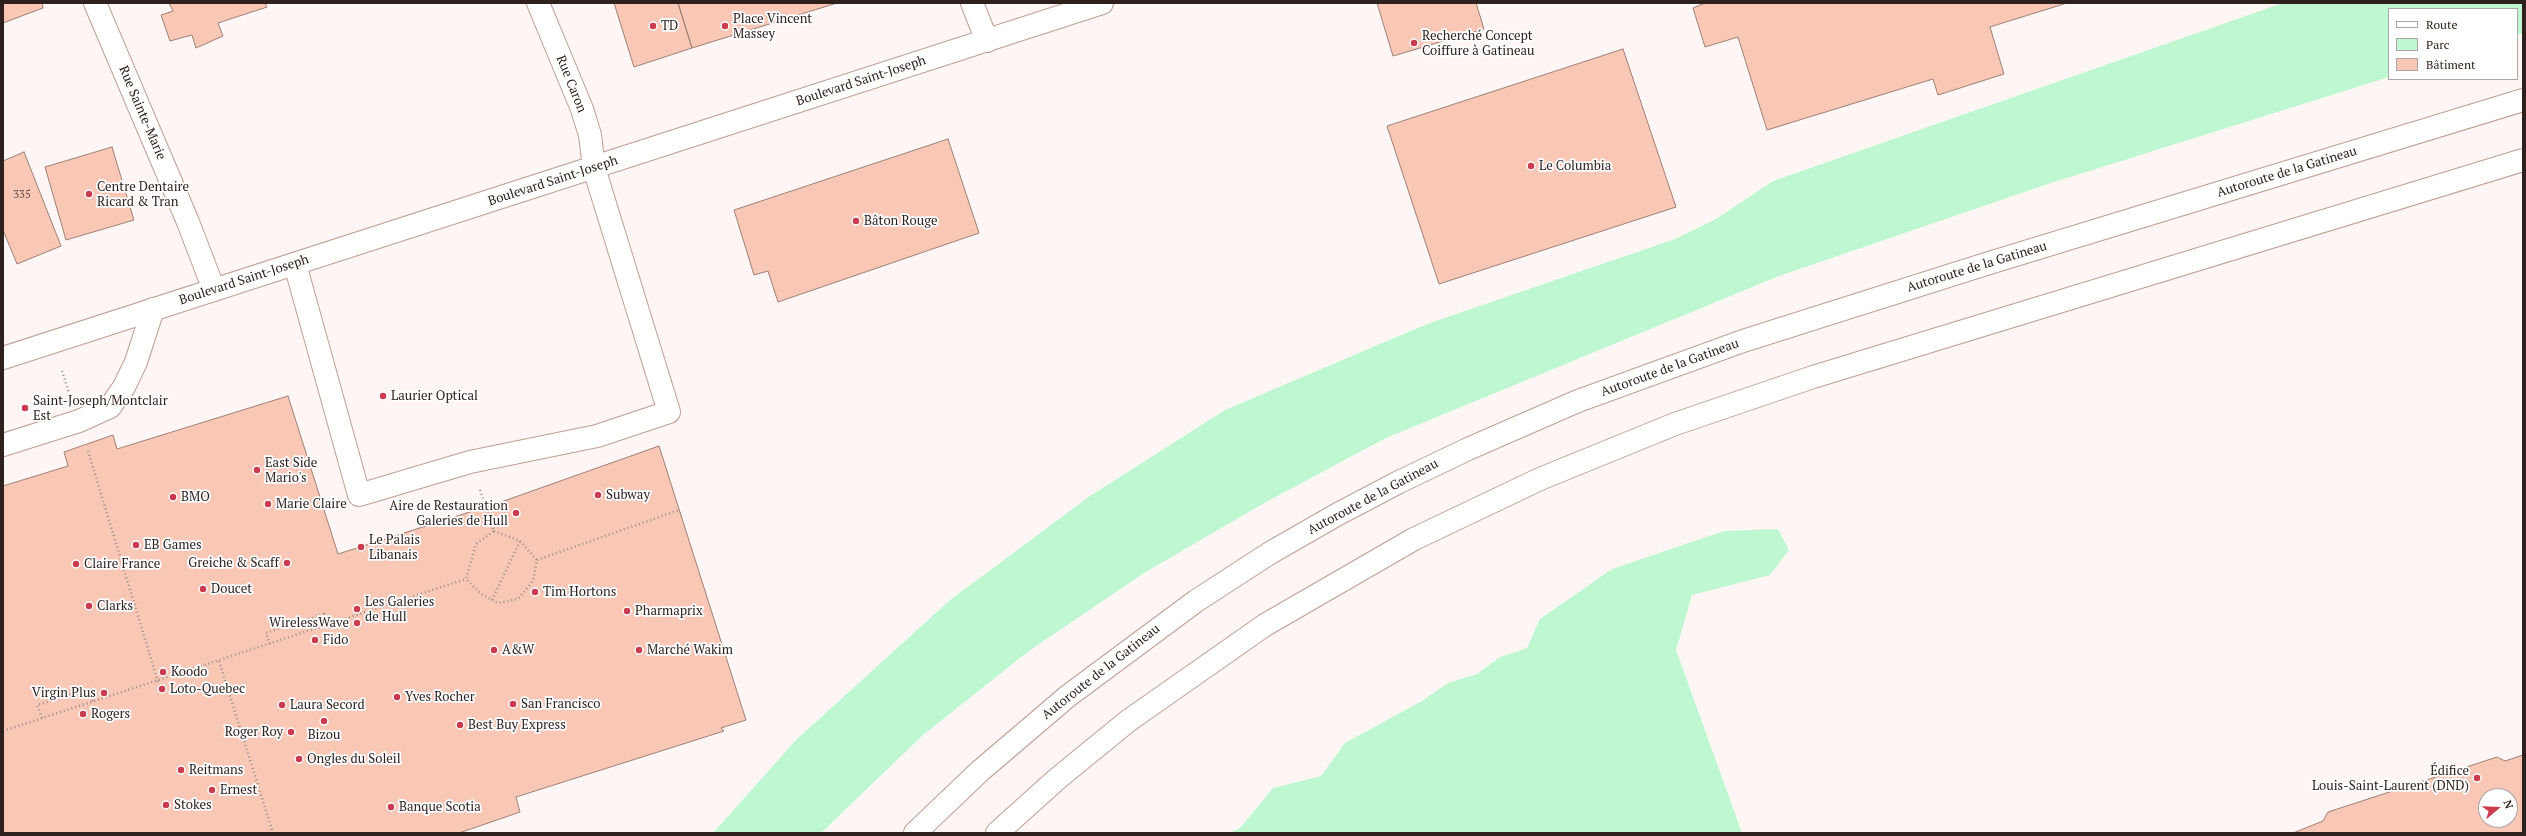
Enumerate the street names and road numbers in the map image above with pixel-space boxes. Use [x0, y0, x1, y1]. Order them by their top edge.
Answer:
street label: Rue Caron [552, 53, 590, 115]
street label: Boulevard Saint-Joseph [794, 53, 928, 109]
street label: Rue Sainte-Marie [115, 64, 169, 162]
street label: Autoroute de la Gatineau [2215, 143, 2359, 201]
street label: Boulevard Saint-Joseph [486, 153, 620, 209]
street label: Autoroute de la Gatineau [1905, 238, 2049, 296]
street label: Boulevard Saint-Joseph [177, 252, 311, 308]
street label: Autoroute de la Gatineau [1599, 336, 1741, 400]
street label: Autoroute de la Gatineau [1305, 456, 1441, 538]
street label: Autoroute de la Gatineau [1039, 621, 1163, 723]

